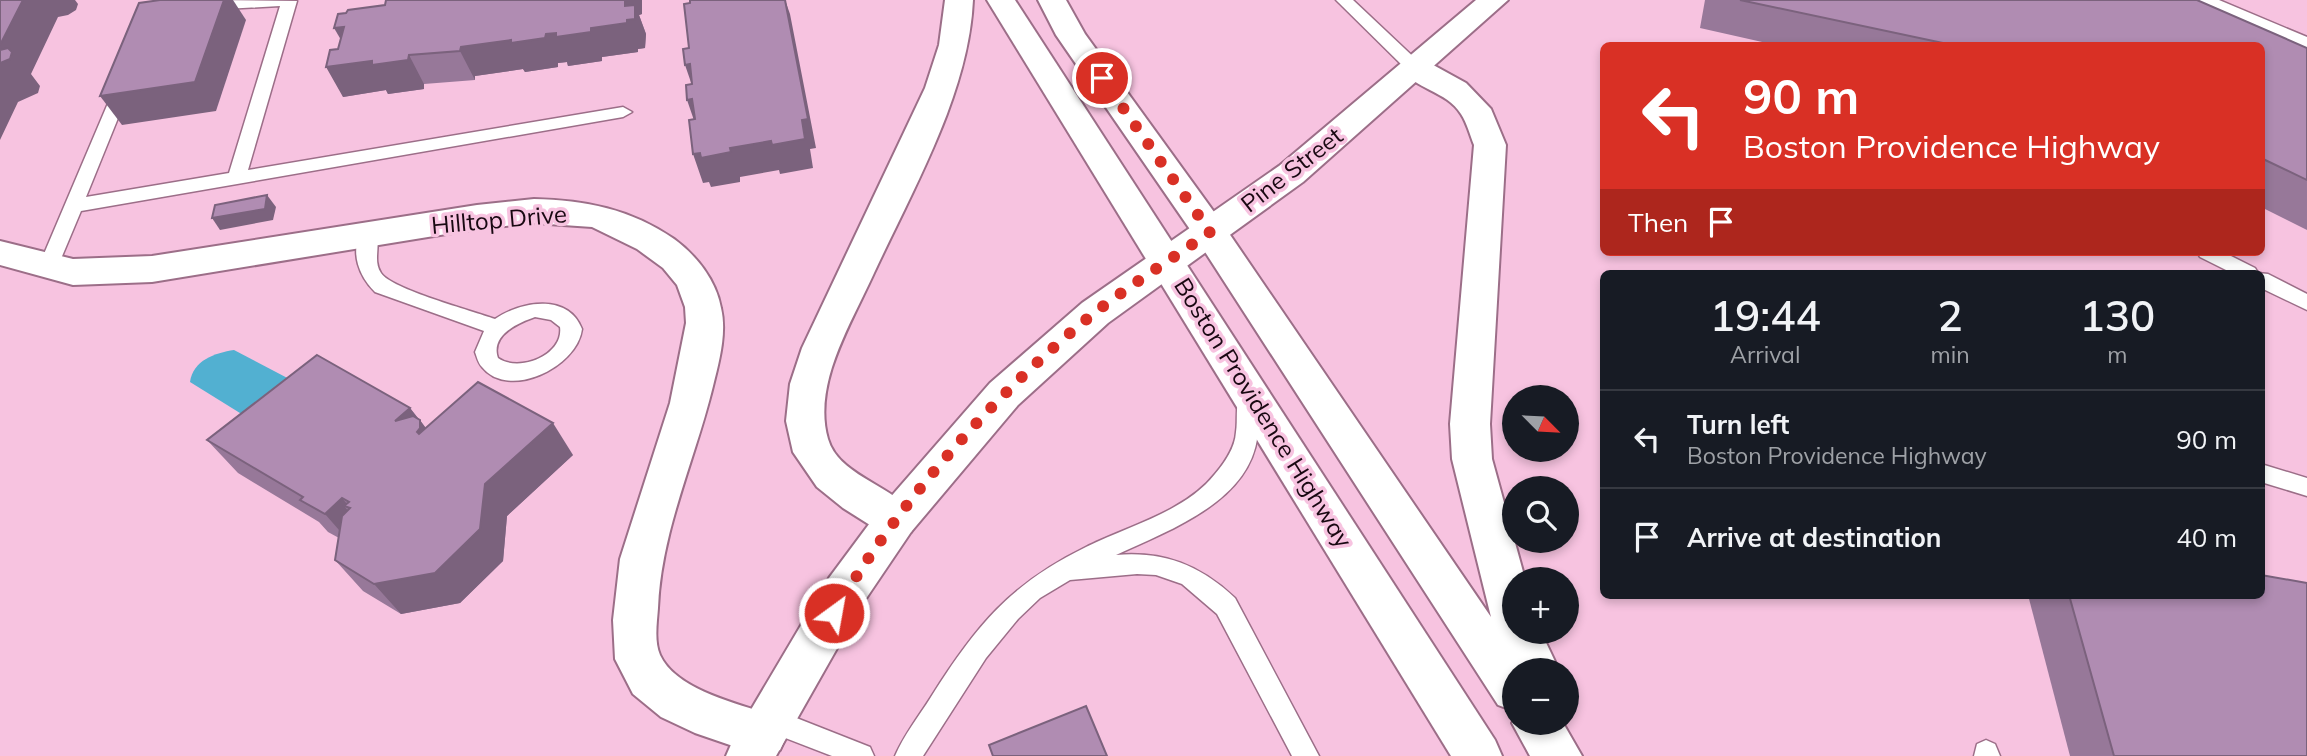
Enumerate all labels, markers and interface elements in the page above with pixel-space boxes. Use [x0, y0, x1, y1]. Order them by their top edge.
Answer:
pin [1072, 48, 1132, 108]
icon: arrive [1083, 59, 1121, 97]
text: 90 m [1743, 65, 1859, 126]
icon: left [1628, 70, 1719, 161]
street label: Pine Street [1234, 120, 1348, 218]
text: Boston Providence Highway [1743, 126, 2160, 166]
street label: Hilltop Drive [430, 198, 568, 240]
icon: arrive [1702, 203, 1740, 241]
text: Then [1628, 206, 1688, 239]
street label: Boston Providence Highway [1168, 272, 1360, 553]
text: 19:44 [1710, 289, 1821, 342]
text: 2 [1937, 289, 1963, 342]
text: 130 [2080, 289, 2155, 342]
text: Arrival [1730, 340, 1800, 369]
text: min [1930, 340, 1970, 369]
text: m [2107, 340, 2127, 369]
north arrow [1502, 385, 1578, 462]
map controls [1502, 385, 1579, 735]
text: Turn left [1687, 408, 1789, 441]
icon: left [1628, 420, 1666, 458]
text: 90 m [2176, 423, 2237, 456]
text: Boston Providence Highway [1687, 441, 1987, 470]
button: search [1502, 476, 1579, 553]
icon: arrive [1628, 518, 1666, 556]
text: Arrive at destination [1687, 521, 1942, 554]
text: 40 m [2176, 521, 2237, 554]
button: + [1502, 567, 1579, 644]
position arrow [797, 576, 871, 650]
button: − [1502, 658, 1579, 735]

